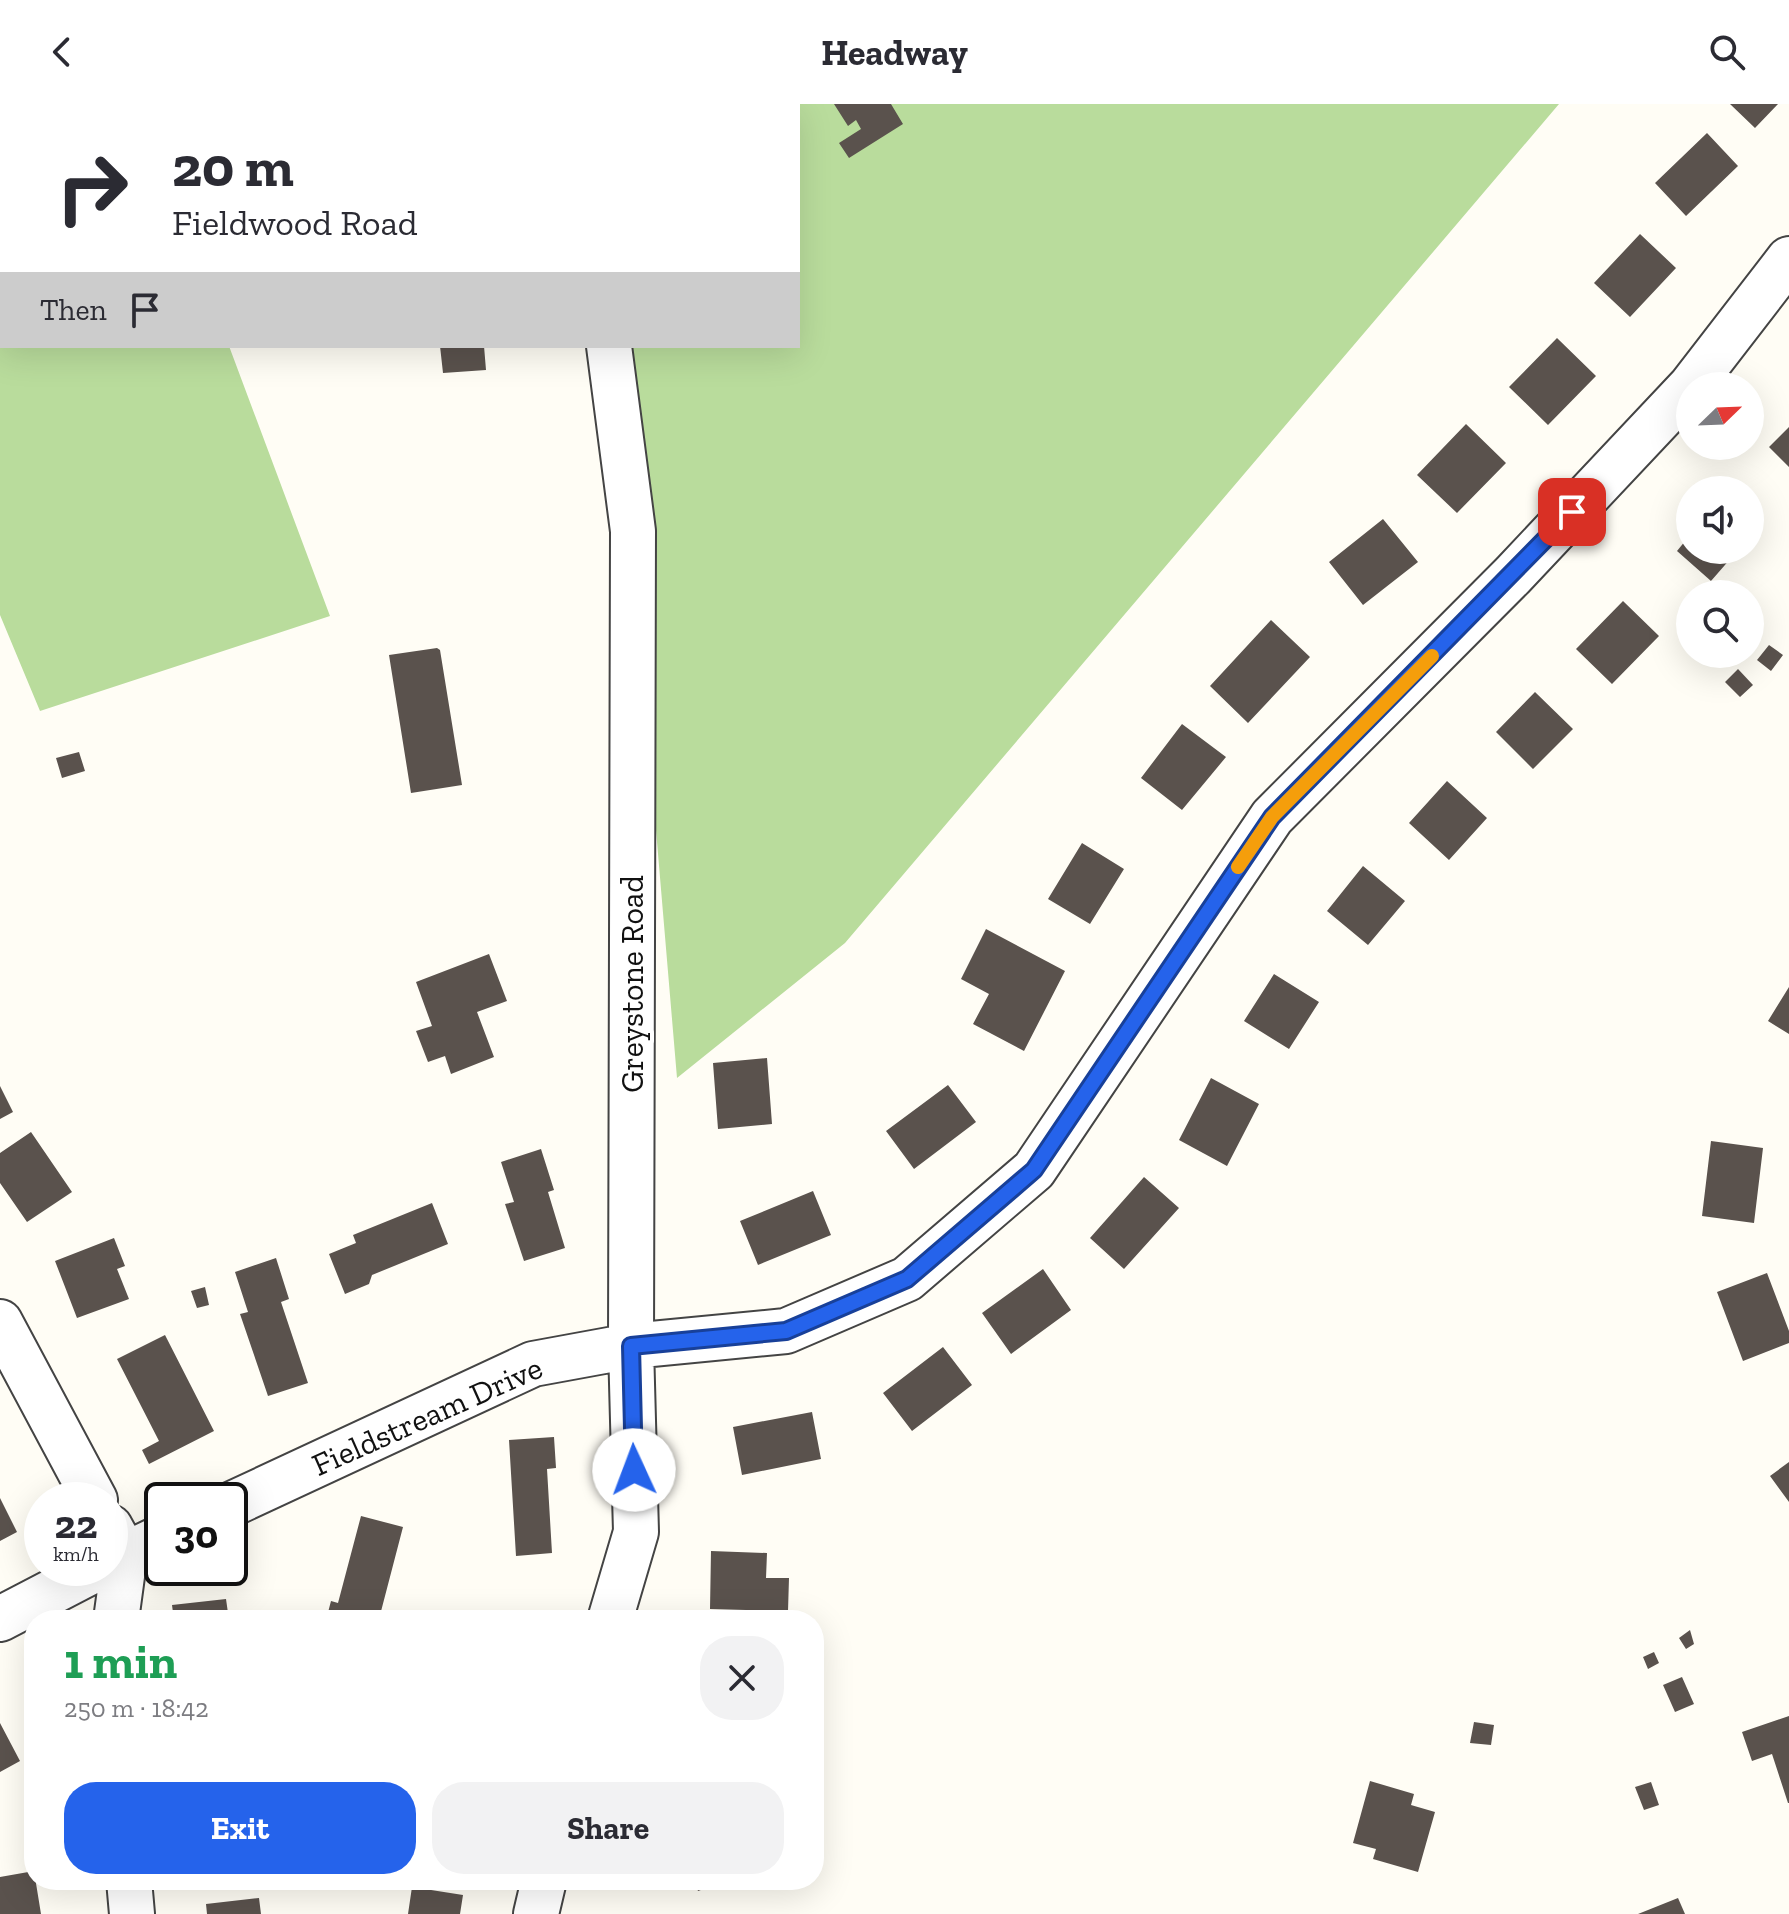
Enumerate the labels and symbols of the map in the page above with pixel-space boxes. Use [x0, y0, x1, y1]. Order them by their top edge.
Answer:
north arrow [1676, 372, 1764, 460]
pin [1538, 478, 1606, 546]
street label: Greystone Road [613, 875, 651, 1093]
street label: Fieldstream Drive [306, 1348, 548, 1484]
position arrow [592, 1428, 676, 1512]
speed limit sign: 30 [144, 1482, 248, 1586]

